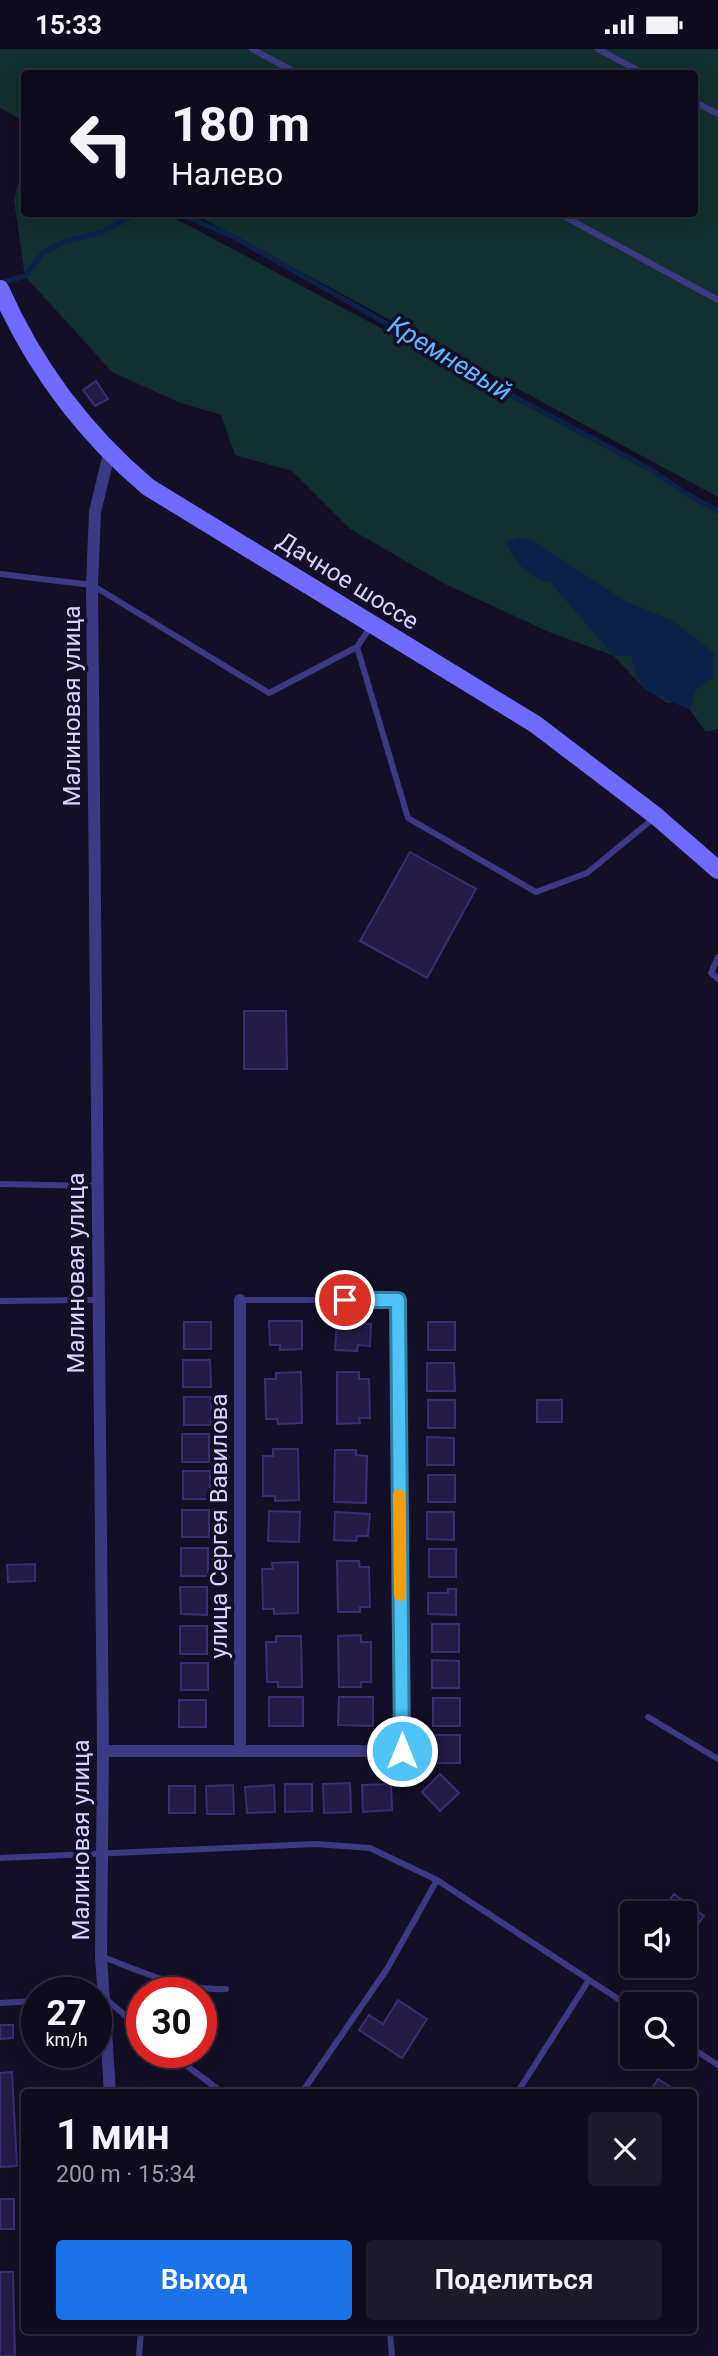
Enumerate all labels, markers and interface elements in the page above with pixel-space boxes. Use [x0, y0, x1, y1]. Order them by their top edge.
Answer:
text: 15:33 [35, 10, 102, 40]
text: 180 m [171, 96, 310, 153]
icon: left [56, 98, 147, 189]
text: Налево [171, 155, 283, 193]
water label: Кремневый [383, 309, 517, 407]
street label: Дачное шоссе [272, 526, 424, 636]
street label: Малиновая улица [58, 605, 86, 807]
street label: Малиновая улица [62, 1172, 90, 1374]
pin [315, 1270, 375, 1330]
icon: arrive [326, 1281, 364, 1319]
street label: улица Сергея Вавилова [205, 1393, 233, 1659]
position arrow [365, 1714, 439, 1788]
street label: Малиновая улица [67, 1739, 95, 1941]
map controls [620, 1901, 697, 2069]
button: sound [620, 1901, 697, 1978]
speed limit sign: 30 [126, 1977, 217, 2068]
button: search [620, 1992, 697, 2069]
text: 27 [46, 1993, 87, 2034]
text: km/h [45, 2029, 88, 2050]
text: 1 мин [56, 2110, 170, 2159]
button: close [588, 2112, 662, 2186]
text: 200 m · 15:34 [56, 2161, 195, 2188]
button: Выход [56, 2240, 352, 2320]
button: Поделиться [366, 2240, 662, 2320]

